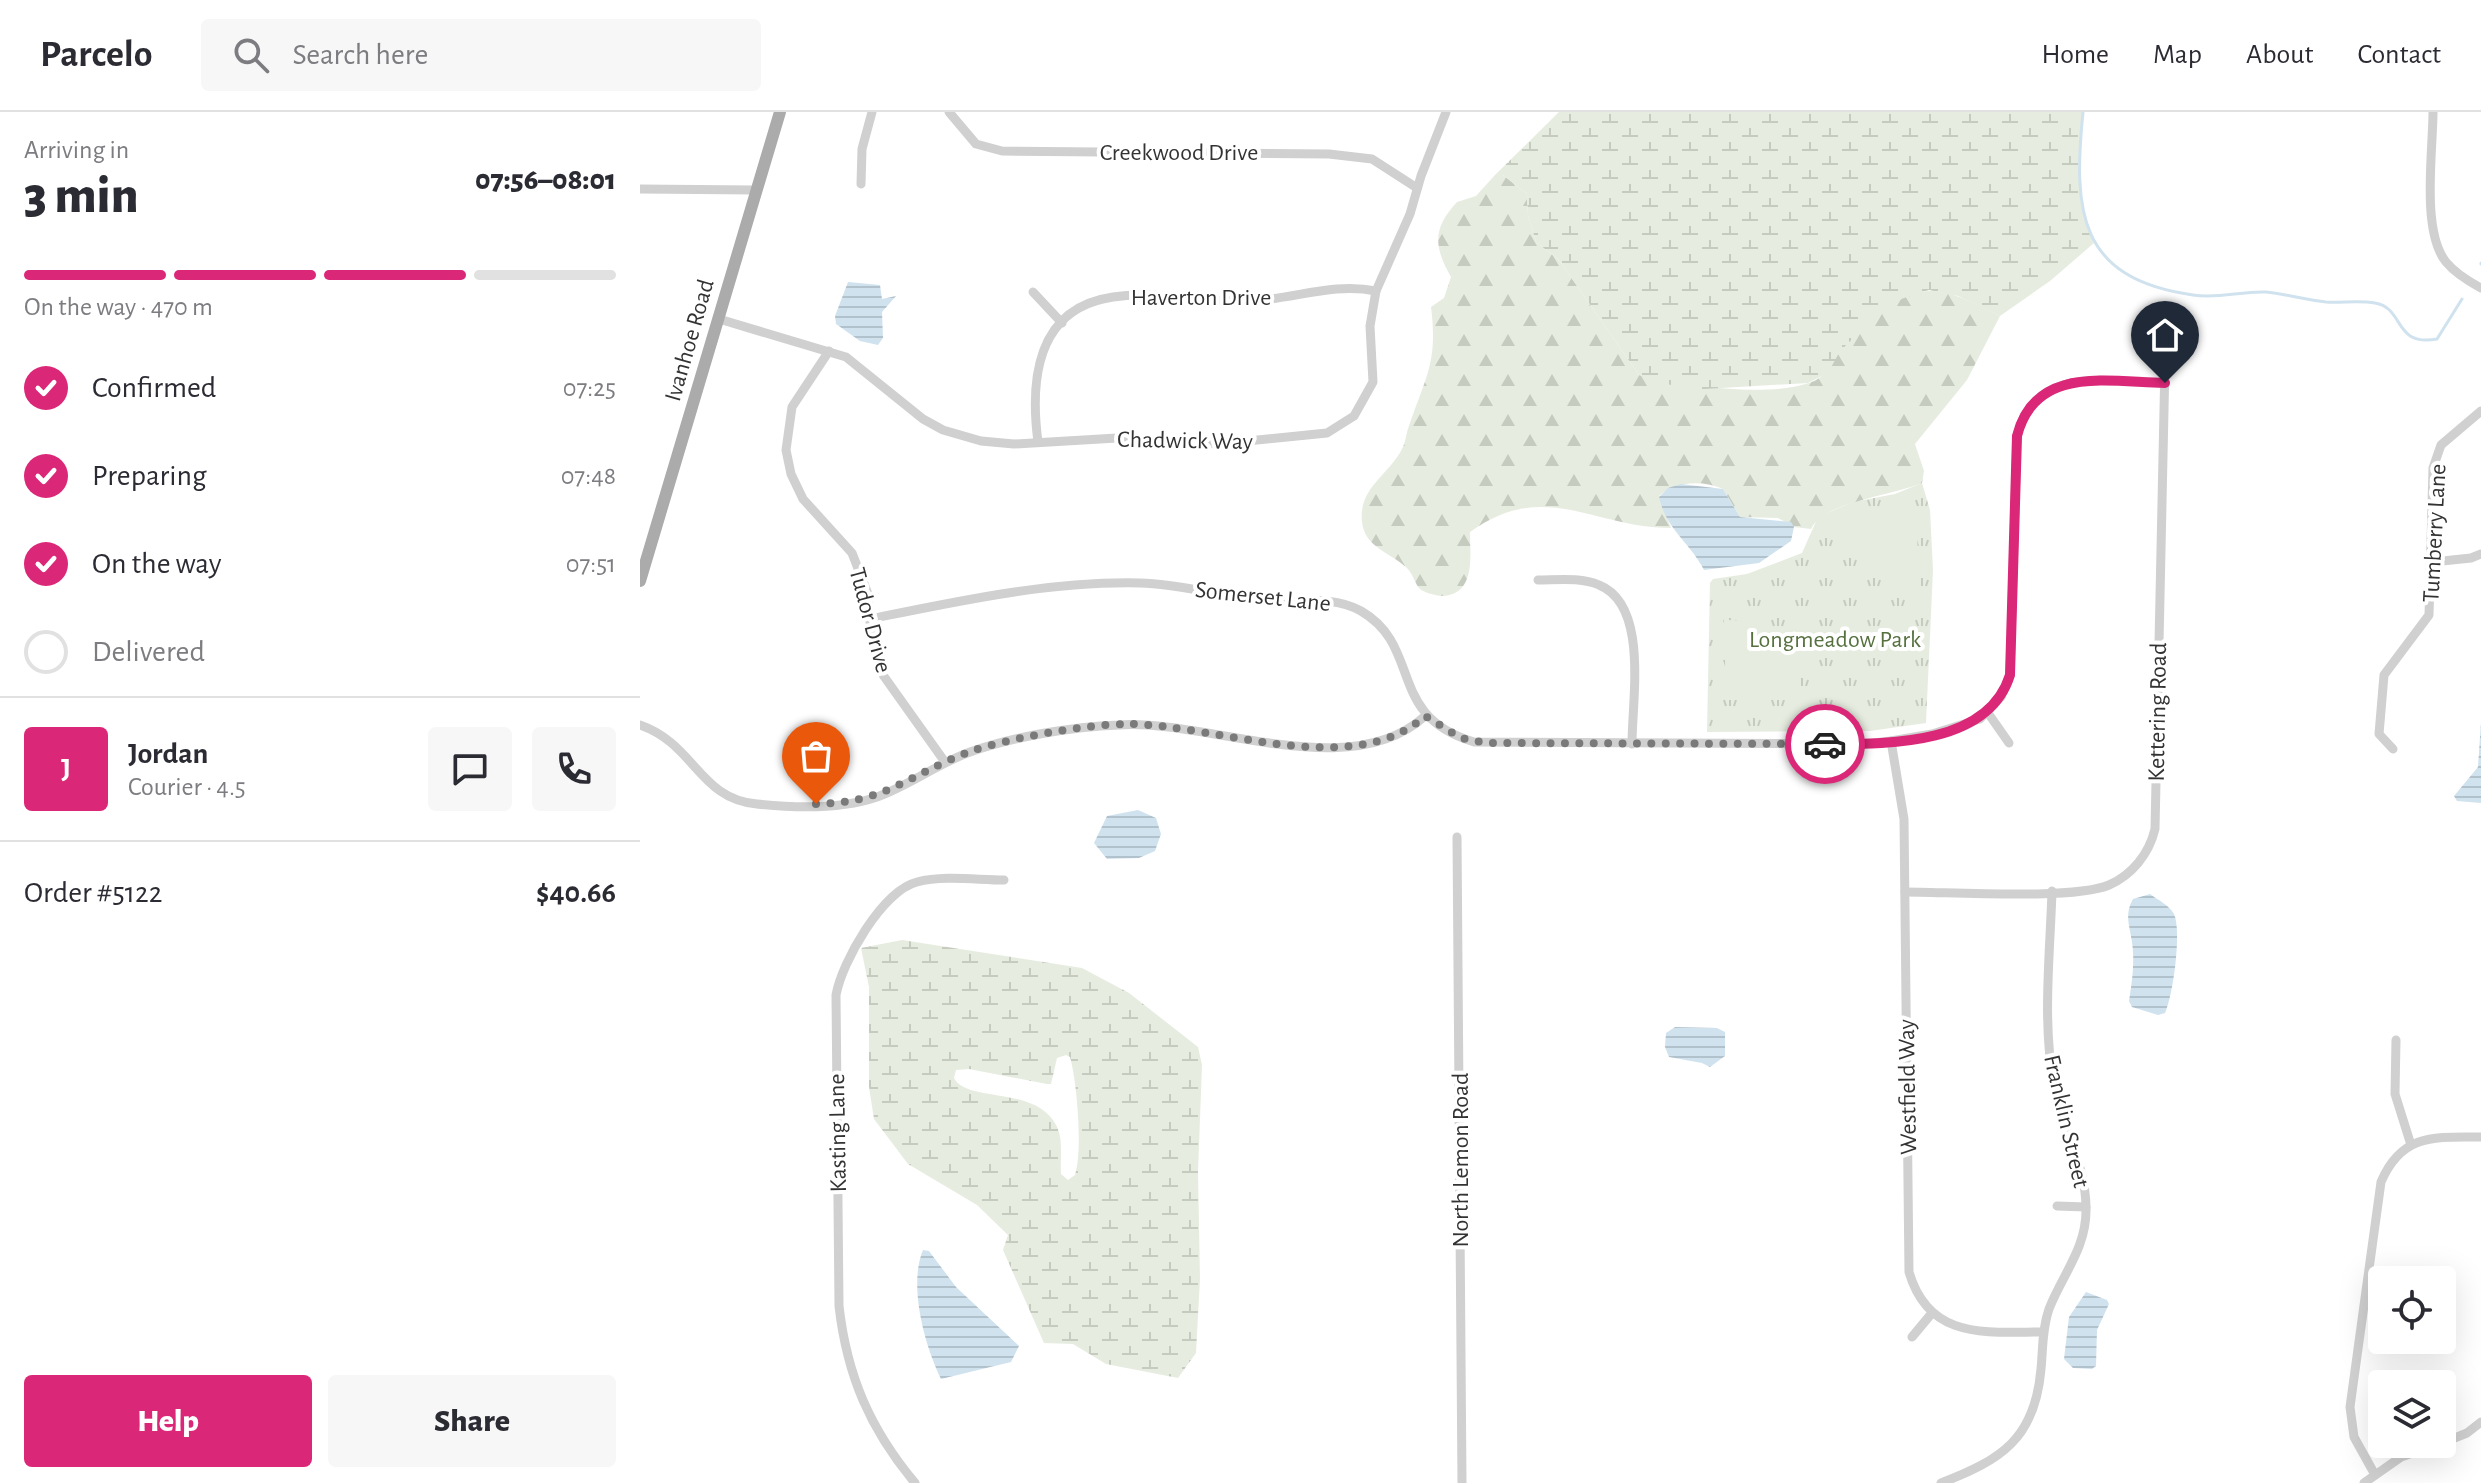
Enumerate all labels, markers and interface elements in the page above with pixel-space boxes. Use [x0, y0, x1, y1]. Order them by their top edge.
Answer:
search box [201, 19, 761, 91]
icon: search [229, 33, 273, 77]
text: Parcelo [40, 36, 153, 74]
text: Search here [293, 40, 428, 70]
text: Home [2042, 41, 2109, 69]
text: Map [2153, 41, 2202, 69]
text: About [2246, 41, 2314, 69]
text: Contact [2358, 41, 2441, 69]
text: Arriving in [24, 137, 129, 163]
street label: Creekwood Drive [1100, 141, 1258, 165]
text: 07:56–08:01 [475, 165, 616, 195]
text: 3 min [24, 170, 138, 222]
street label: Ivanhoe Road [661, 277, 719, 404]
street label: Haverton Drive [1131, 286, 1271, 310]
text: On the way · 470 m [24, 294, 213, 320]
pin [2131, 301, 2199, 383]
icon: home [2143, 313, 2187, 357]
icon: check [24, 366, 68, 410]
text: Confirmed [92, 373, 216, 403]
text: 07:25 [563, 375, 616, 401]
street label: Chadwick Way [1117, 428, 1253, 454]
icon: check [24, 454, 68, 498]
text: Preparing [92, 461, 207, 491]
text: 07:48 [561, 463, 616, 489]
street label: Tumberry Lane [2419, 463, 2451, 603]
icon: check [24, 542, 68, 586]
text: On the way [92, 549, 221, 579]
text: 07:51 [566, 551, 616, 577]
street label: Tudor Drive [844, 565, 896, 675]
street label: Somerset Lane [1194, 578, 1332, 616]
park label: Longmeadow Park [1749, 628, 1921, 652]
text: Delivered [92, 637, 205, 667]
street label: Kettering Road [2145, 642, 2171, 782]
courier [1785, 704, 1865, 784]
pin [782, 722, 850, 804]
icon: car [1803, 722, 1847, 766]
button: chat [428, 727, 512, 811]
button: phone [532, 727, 616, 811]
icon: bag [794, 734, 838, 778]
text: Jordan [128, 739, 208, 769]
text: J [61, 754, 71, 784]
text: Courier · 4.5 [128, 774, 246, 800]
text: Order #5122 [24, 878, 162, 908]
text: $40.66 [536, 878, 616, 908]
street label: Westfield Way [1895, 1019, 1921, 1155]
street label: Franklin Street [2039, 1052, 2093, 1190]
street label: Kasting Lane [825, 1073, 851, 1193]
street label: North Lemon Road [1449, 1073, 1473, 1247]
map controls [2368, 1266, 2456, 1458]
button: locate [2368, 1266, 2456, 1354]
button: layers [2368, 1370, 2456, 1458]
button: Help [24, 1375, 312, 1467]
button: Share [328, 1375, 616, 1467]

